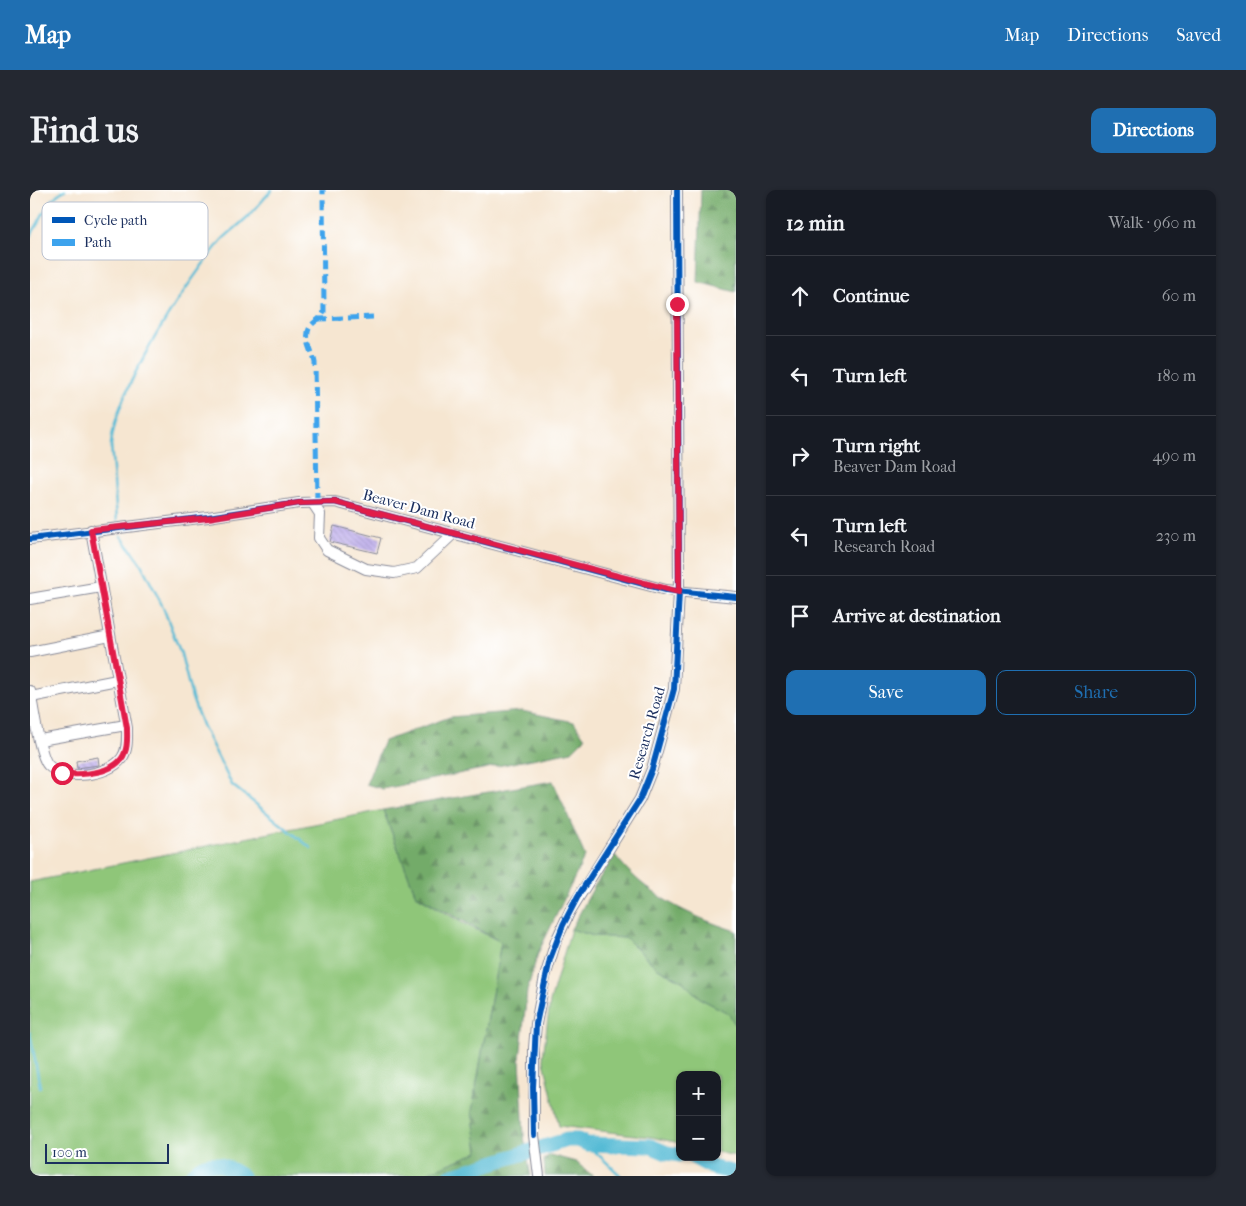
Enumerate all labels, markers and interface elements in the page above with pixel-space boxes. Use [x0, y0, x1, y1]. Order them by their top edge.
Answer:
text: Map [25, 21, 71, 49]
text: Map [1005, 25, 1039, 46]
text: Directions [1067, 25, 1148, 46]
text: Saved [1176, 25, 1221, 46]
button: Directions [1091, 108, 1216, 153]
text: Find us [30, 110, 139, 151]
legend [42, 202, 208, 260]
text: 12 min [786, 211, 845, 235]
text: Cycle path [84, 212, 148, 229]
text: Walk · 960 m [1109, 213, 1196, 232]
text: Path [84, 234, 112, 251]
icon: ahead [786, 282, 814, 310]
text: Continue [833, 285, 909, 307]
text: 60 m [1162, 286, 1196, 305]
route end [666, 293, 689, 316]
icon: left [786, 362, 814, 390]
text: Turn left [833, 365, 907, 387]
text: 180 m [1157, 366, 1196, 385]
text: Turn right [833, 435, 920, 457]
icon: right [786, 442, 814, 470]
text: 490 m [1153, 446, 1196, 465]
text: Beaver Dam Road [833, 457, 956, 476]
street label: Beaver Dam Road [361, 485, 478, 533]
text: Turn left [833, 515, 907, 537]
icon: left [786, 522, 814, 550]
text: 230 m [1156, 526, 1196, 545]
text: Research Road [833, 537, 935, 556]
icon: arrive [786, 602, 814, 630]
text: Arrive at destination [833, 605, 1001, 627]
button: Save [786, 670, 986, 715]
button: Share [996, 670, 1196, 715]
street label: Research Road [625, 684, 669, 782]
route start [51, 762, 74, 785]
map controls [676, 1071, 721, 1161]
button: + [676, 1071, 721, 1116]
button: − [676, 1116, 721, 1161]
scale bar [45, 1141, 169, 1164]
text: 100 m [52, 1144, 87, 1161]

